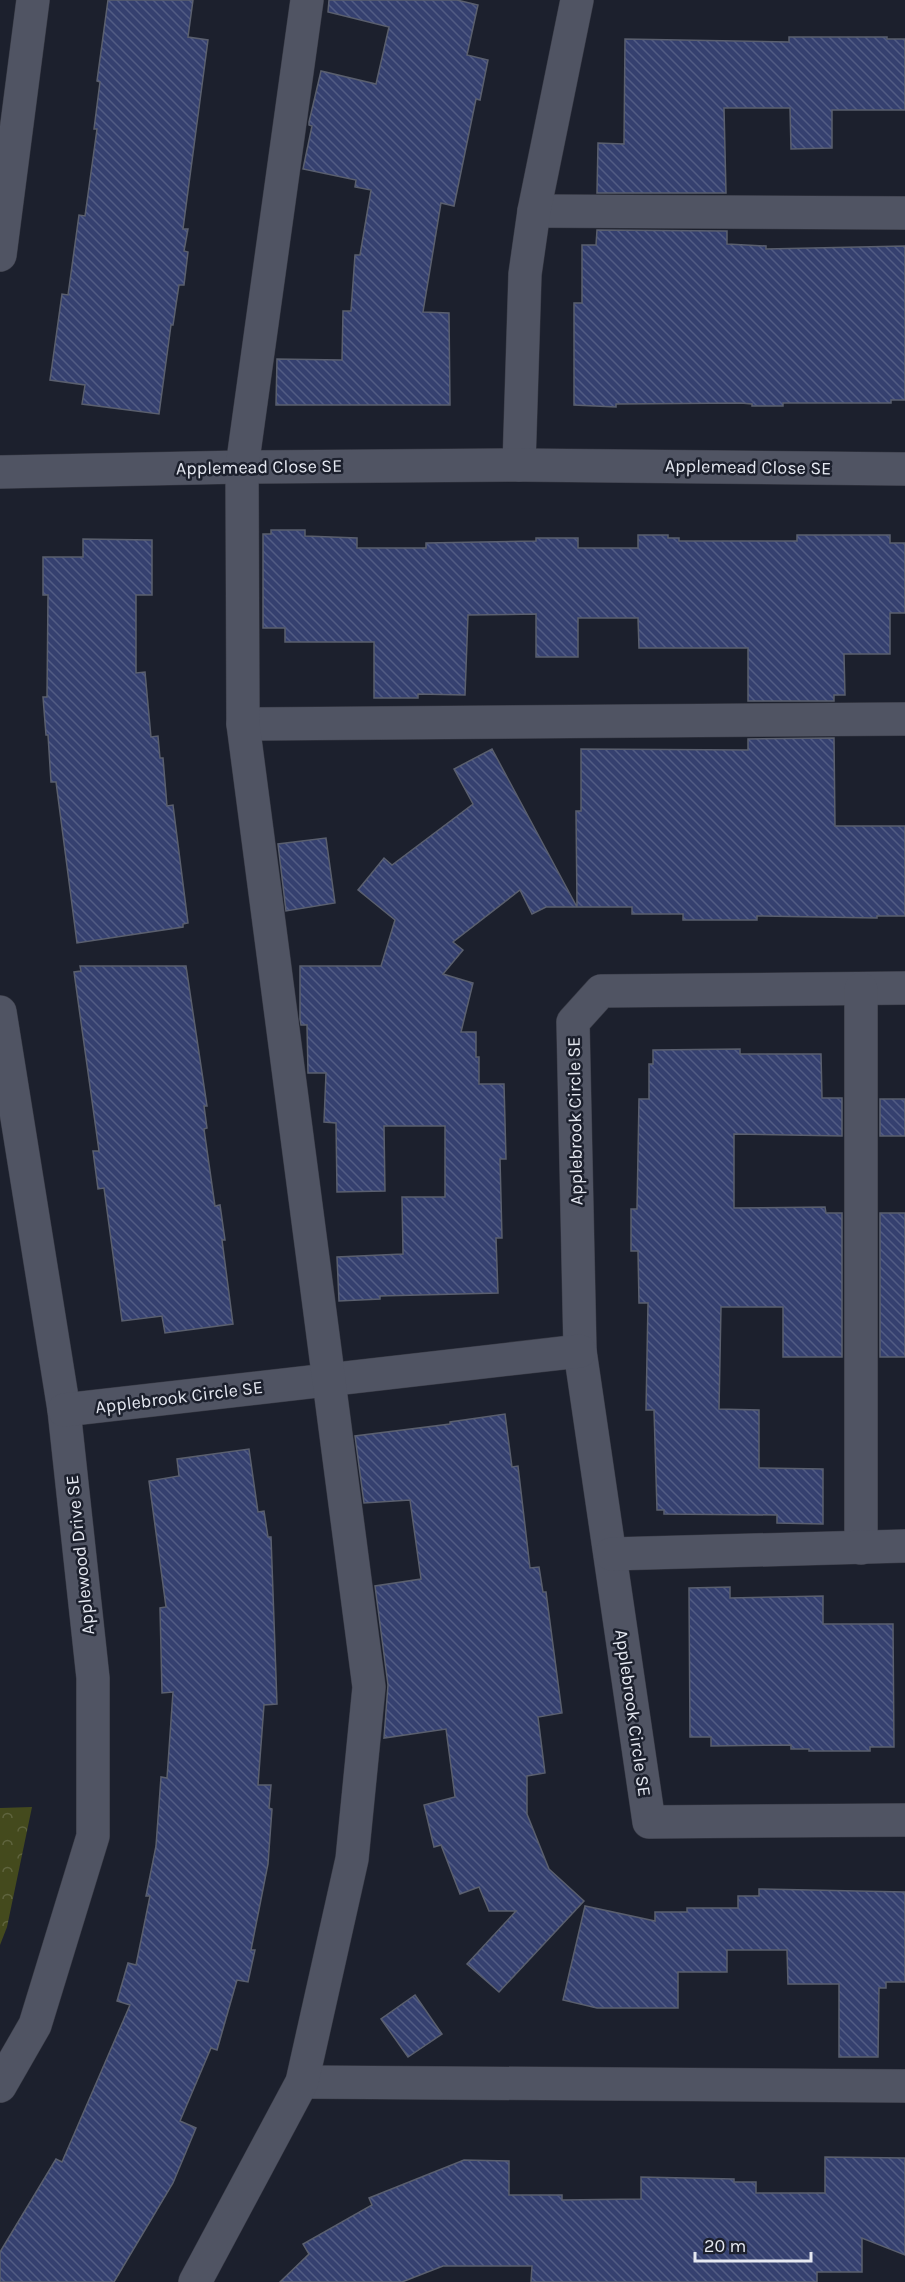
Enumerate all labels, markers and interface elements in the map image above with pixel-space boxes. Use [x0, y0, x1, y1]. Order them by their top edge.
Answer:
street label: Applemead Close SE [176, 455, 342, 479]
street label: Applemead Close SE [665, 455, 831, 479]
street label: Applebrook Circle SE [563, 1036, 587, 1206]
street label: Applebrook Circle SE [94, 1376, 264, 1418]
street label: Applewood Drive SE [61, 1474, 99, 1636]
street label: Applebrook Circle SE [610, 1628, 656, 1798]
scale bar [695, 2225, 810, 2263]
text: 20 m [704, 2235, 746, 2257]

